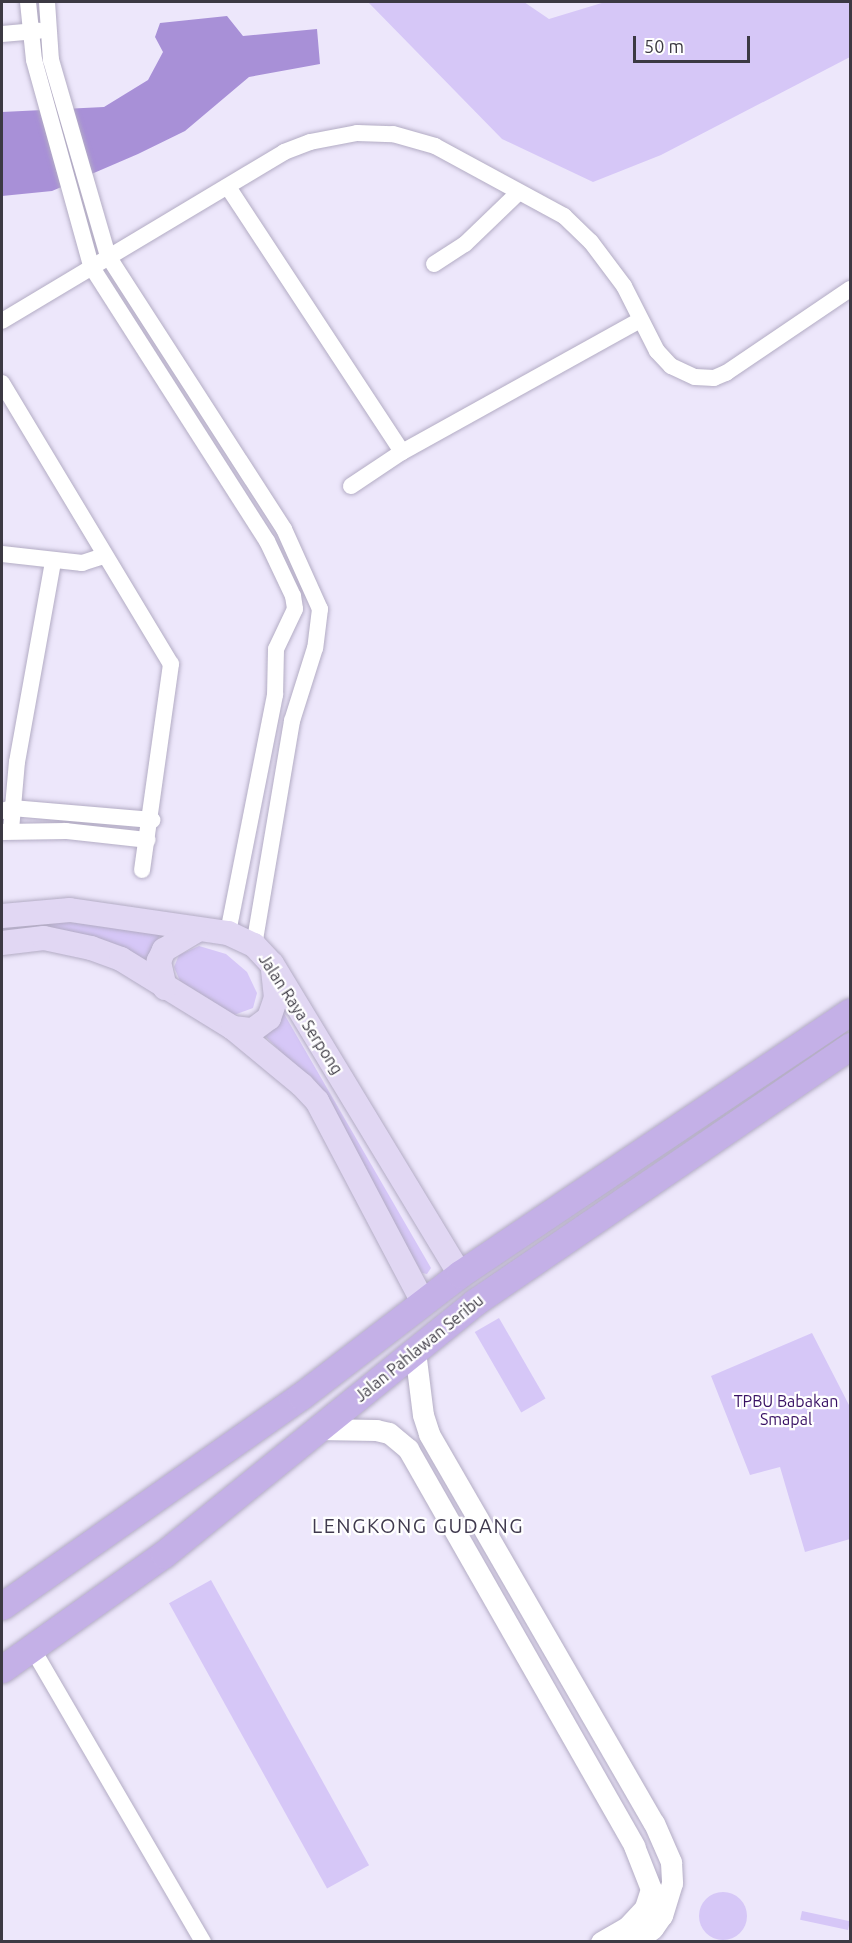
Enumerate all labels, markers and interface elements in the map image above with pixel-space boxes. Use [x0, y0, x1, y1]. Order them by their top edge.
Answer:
scale bar [636, 24, 753, 62]
text: 50 m [644, 36, 684, 56]
street label: Jalan Raya Serpong [255, 950, 347, 1078]
street label: Jalan Pahlawan Seribu [351, 1290, 487, 1406]
park label: TPBU Babakan Smapal [734, 1391, 838, 1429]
district label: LENGKONG GUDANG [312, 1513, 524, 1537]

